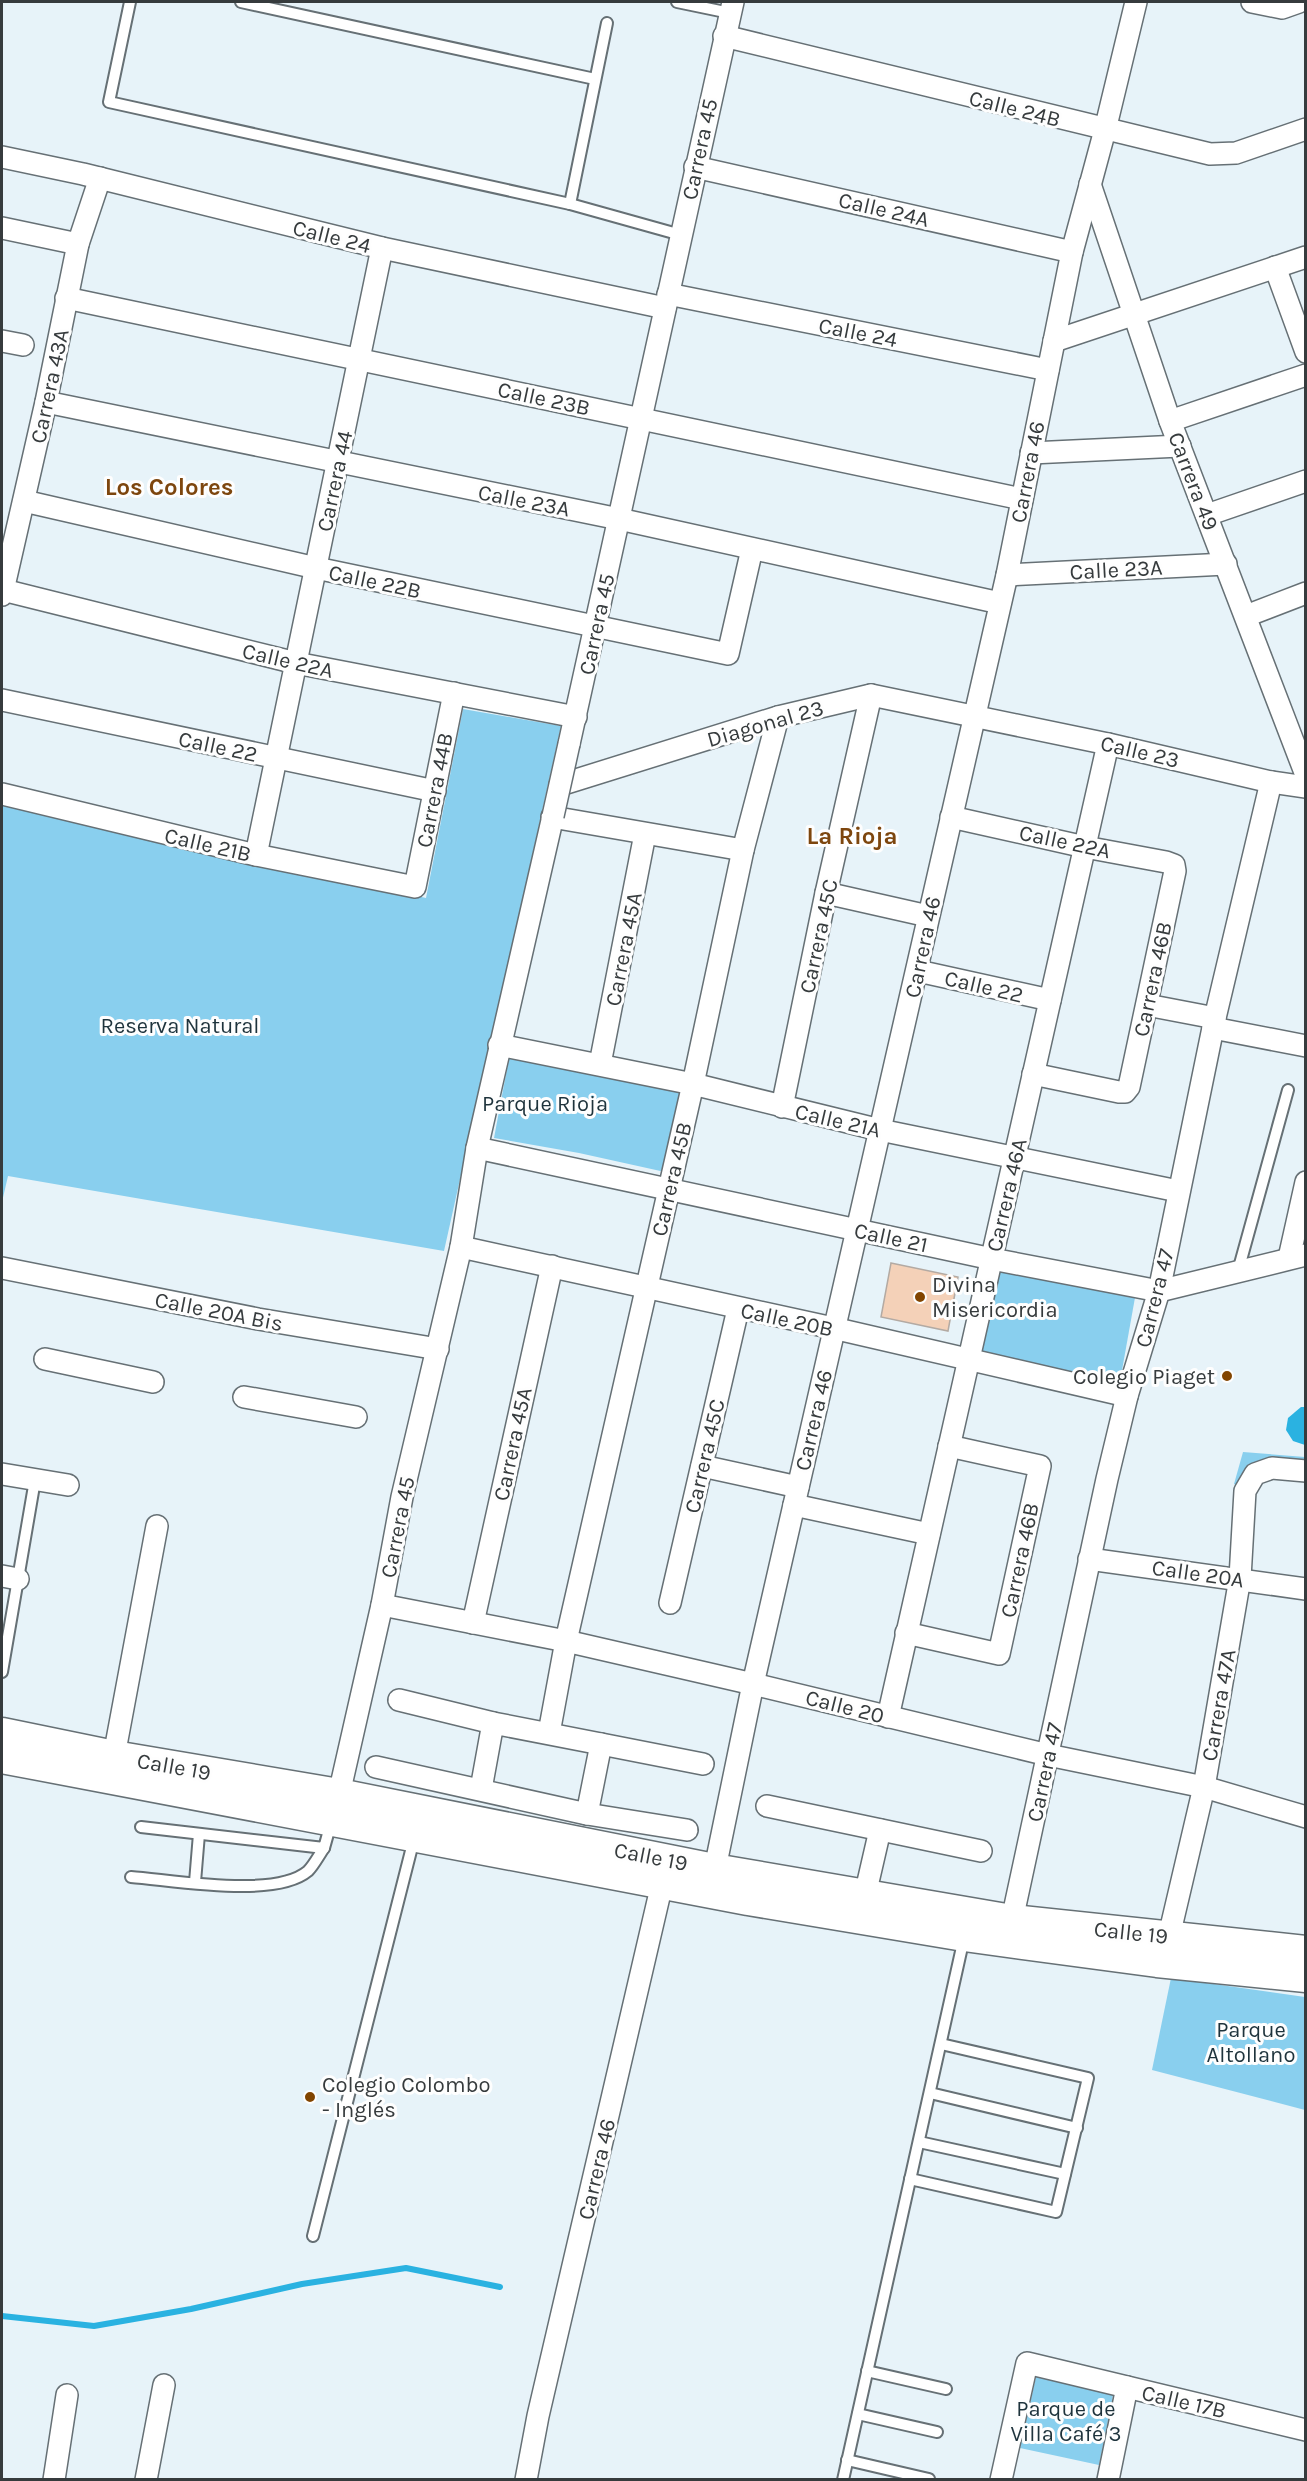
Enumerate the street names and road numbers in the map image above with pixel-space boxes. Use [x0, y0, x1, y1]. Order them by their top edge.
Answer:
street label: Calle 24B [966, 85, 1063, 133]
street label: Carrera 45 [677, 96, 723, 202]
street label: Calle 24A [836, 187, 932, 233]
street label: Calle 24 [290, 215, 373, 259]
street label: Calle 24 [816, 313, 899, 353]
street label: Carrera 43A [25, 326, 75, 446]
street label: Calle 23B [495, 377, 592, 421]
street label: Carrera 46 [1005, 419, 1051, 525]
street label: Carrera 44 [312, 428, 358, 534]
street label: Carrera 49 [1162, 429, 1224, 534]
street label: Calle 23A [476, 479, 572, 523]
street label: Calle 23A [1069, 555, 1163, 585]
street label: Calle 22B [326, 560, 423, 604]
street label: Carrera 45 [574, 571, 620, 677]
street label: Calle 22A [240, 638, 336, 684]
street label: Diagonal 23 [704, 695, 827, 753]
street label: Calle 22 [176, 726, 260, 768]
street label: Calle 23 [1098, 730, 1182, 774]
street label: Carrera 44B [411, 731, 459, 850]
street label: Calle 22A [1017, 820, 1113, 864]
street label: Calle 21B [162, 822, 254, 868]
street label: Carrera 45C [794, 877, 844, 996]
street label: Carrera 45A [600, 890, 648, 1008]
street label: Carrera 46 [900, 894, 946, 1000]
street label: Carrera 46B [1128, 919, 1178, 1039]
street label: Calle 22 [942, 965, 1026, 1009]
street label: Calle 21A [792, 1099, 883, 1144]
street label: Carrera 45B [646, 1120, 698, 1239]
street label: Carrera 46A [981, 1136, 1033, 1254]
street label: Calle 21 [852, 1218, 930, 1258]
street label: Carrera 47 [1130, 1246, 1180, 1350]
street label: Calle 20A Bis [153, 1287, 285, 1337]
street label: Calle 20B [738, 1297, 835, 1342]
street label: Carrera 46 [790, 1367, 838, 1473]
street label: Carrera 45A [488, 1385, 538, 1503]
street label: Carrera 45C [679, 1397, 731, 1516]
street label: Carrera 45 [375, 1474, 421, 1580]
street label: Carrera 46B [995, 1500, 1045, 1620]
street label: Calle 20A [1150, 1555, 1246, 1593]
street label: Carrera 47A [1196, 1647, 1242, 1763]
street label: Calle 20 [803, 1685, 887, 1729]
street label: Carrera 47 [1022, 1720, 1068, 1824]
street label: Calle 19 [135, 1748, 213, 1786]
street label: Calle 19 [612, 1837, 690, 1877]
street label: Calle 19 [1092, 1916, 1169, 1950]
street label: Carrera 46 [573, 2116, 621, 2222]
street label: Calle 17B [1139, 2380, 1228, 2424]

